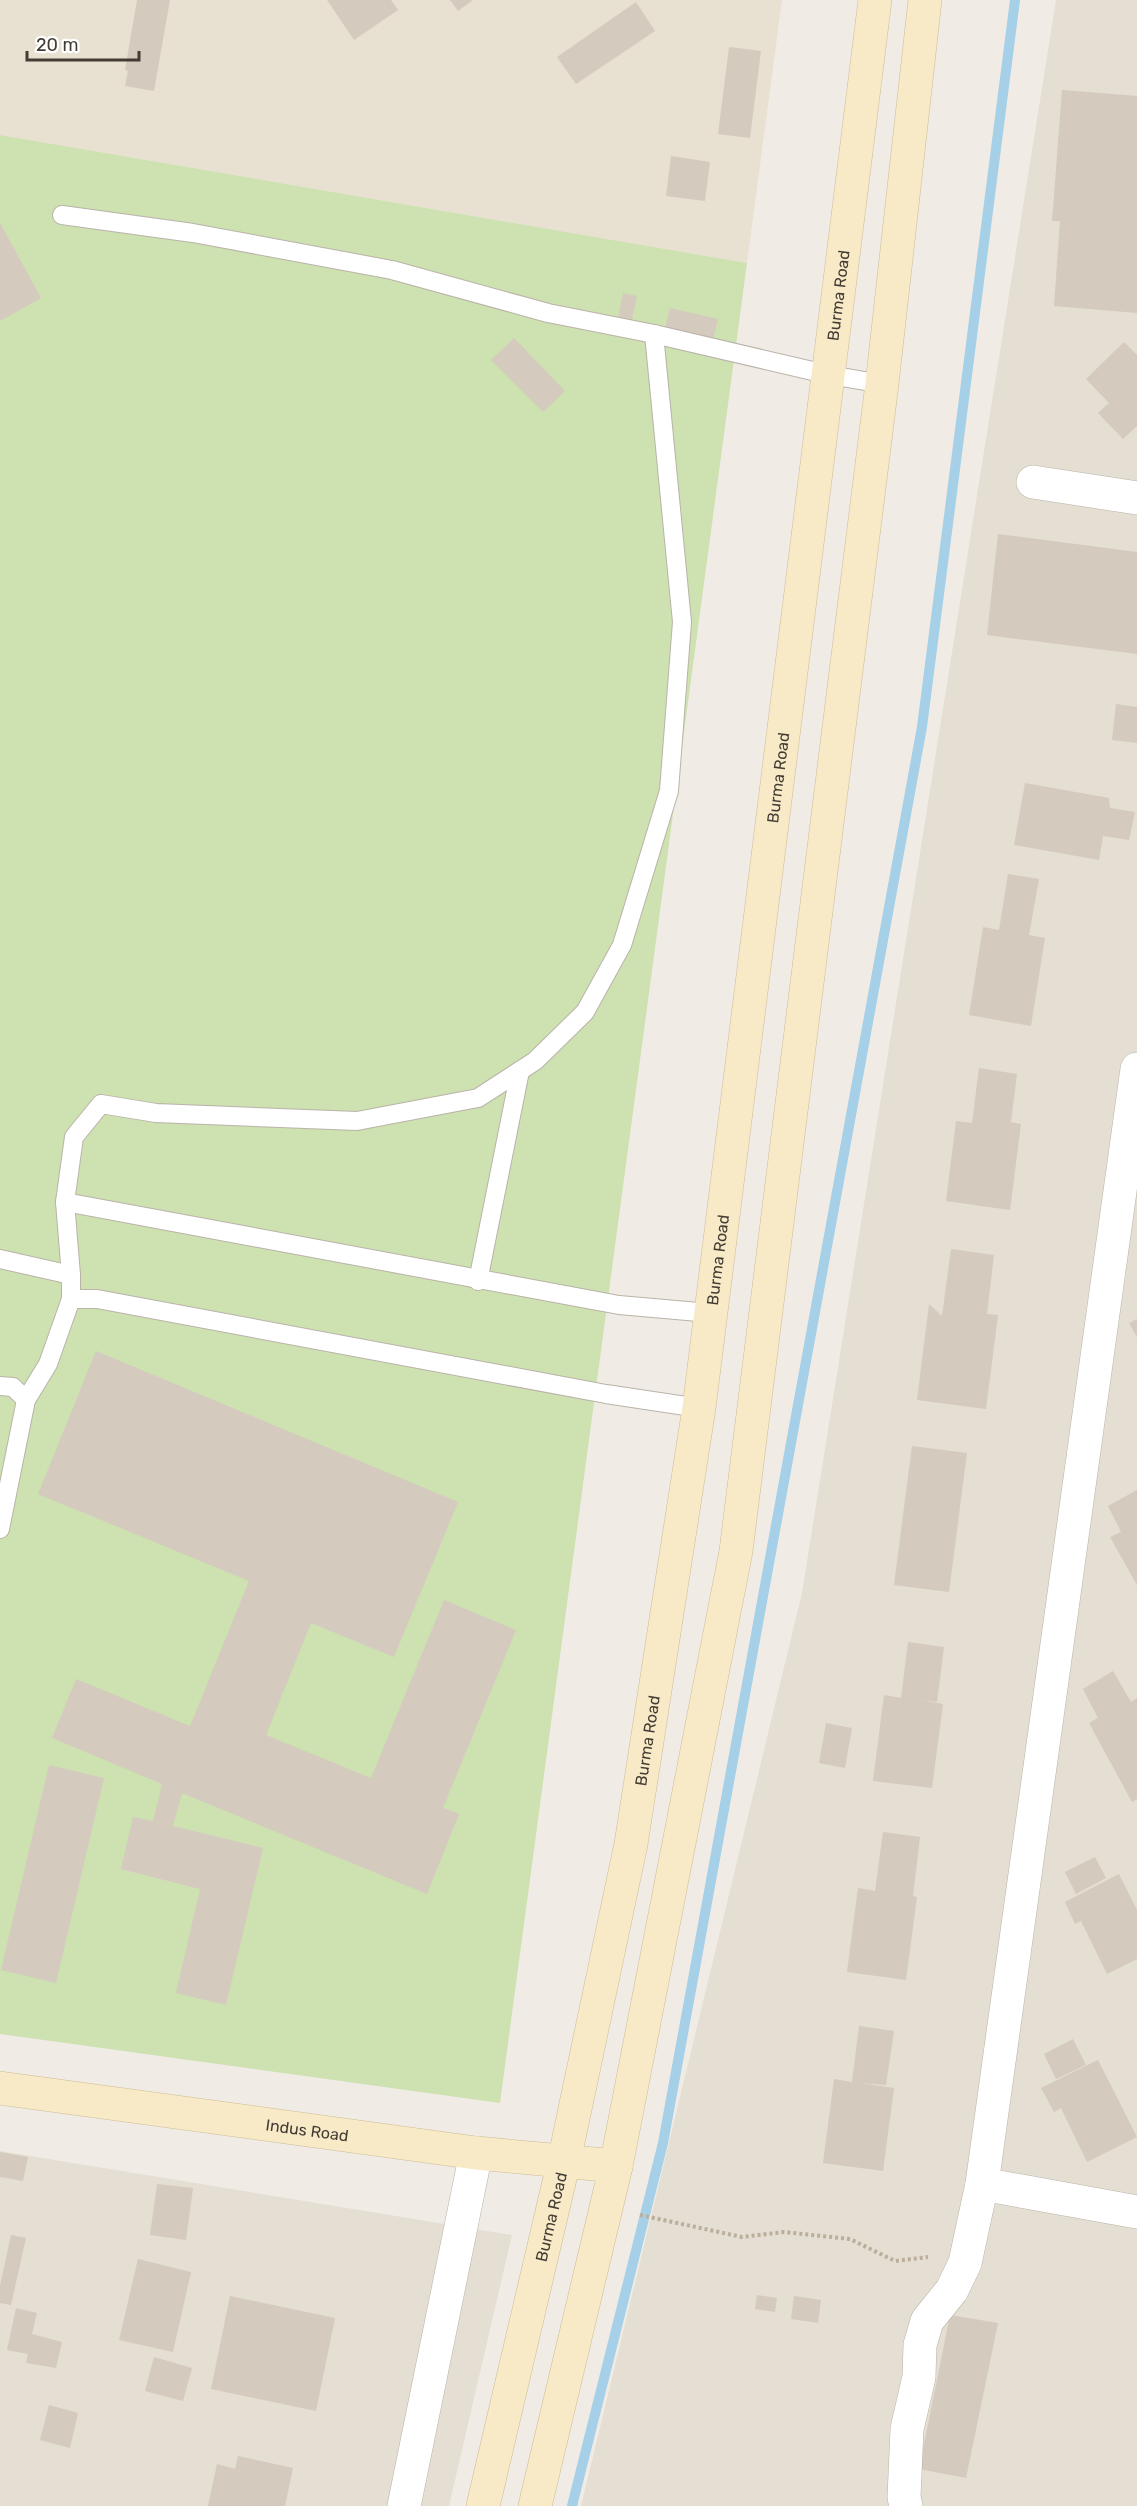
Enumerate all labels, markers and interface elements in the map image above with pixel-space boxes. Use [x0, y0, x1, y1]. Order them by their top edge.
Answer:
scale bar [27, 24, 140, 62]
text: 20 m [36, 34, 78, 56]
street label: Burma Road [823, 249, 854, 342]
street label: Burma Road [763, 731, 793, 824]
street label: Burma Road [703, 1213, 733, 1306]
street label: Burma Road [631, 1694, 664, 1787]
street label: Indus Road [265, 2115, 350, 2145]
street label: Burma Road [532, 2170, 571, 2264]

